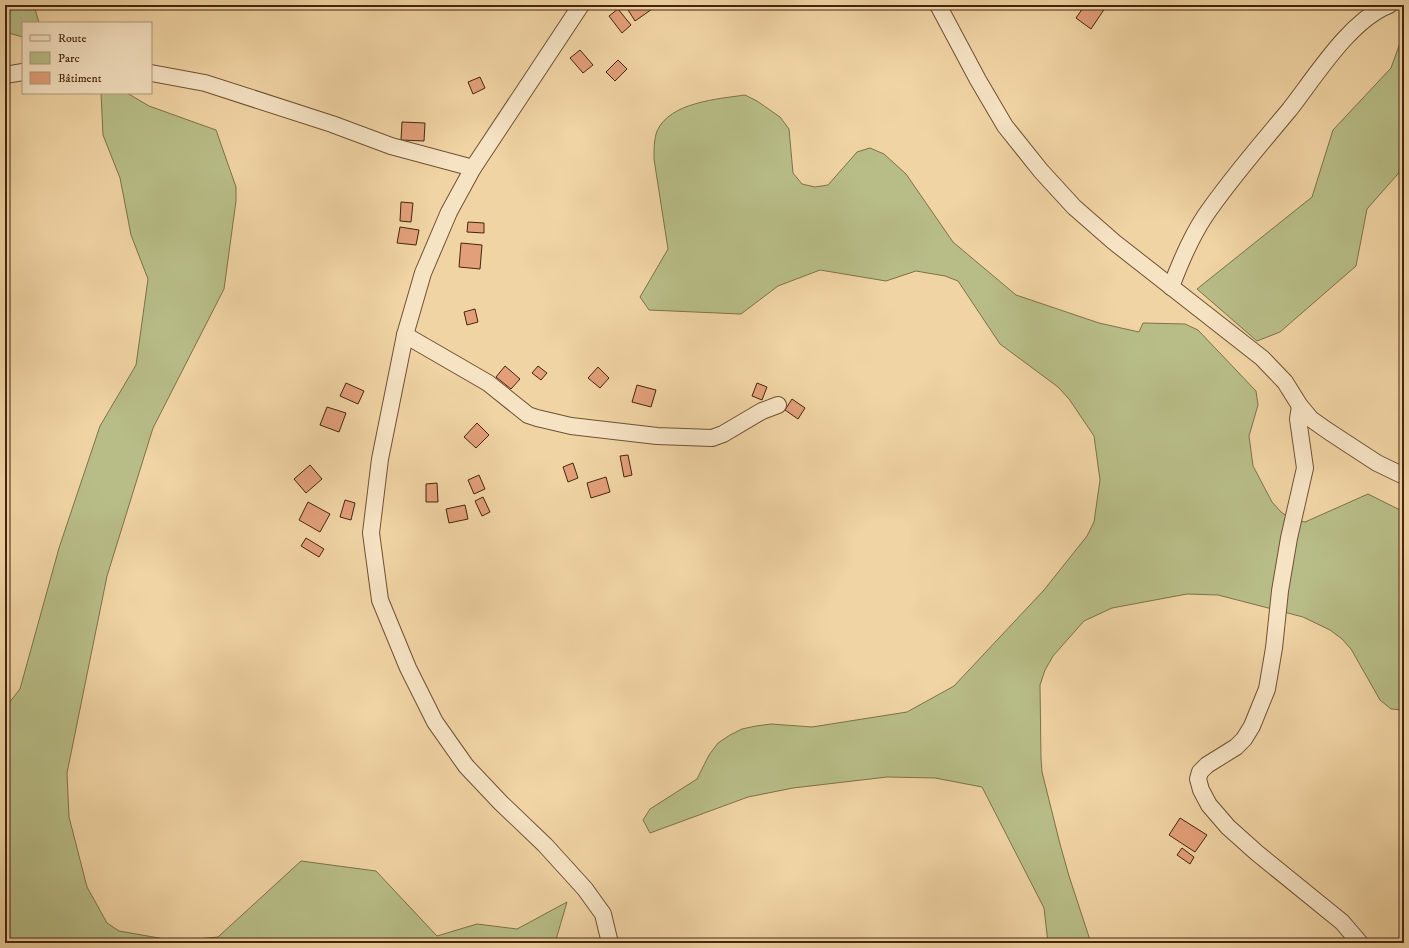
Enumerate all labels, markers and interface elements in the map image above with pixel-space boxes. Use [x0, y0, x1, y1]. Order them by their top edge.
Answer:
legend [22, 22, 152, 94]
text: Route [58, 31, 86, 46]
text: Parc [58, 51, 80, 66]
text: Bâtiment [58, 71, 102, 86]

